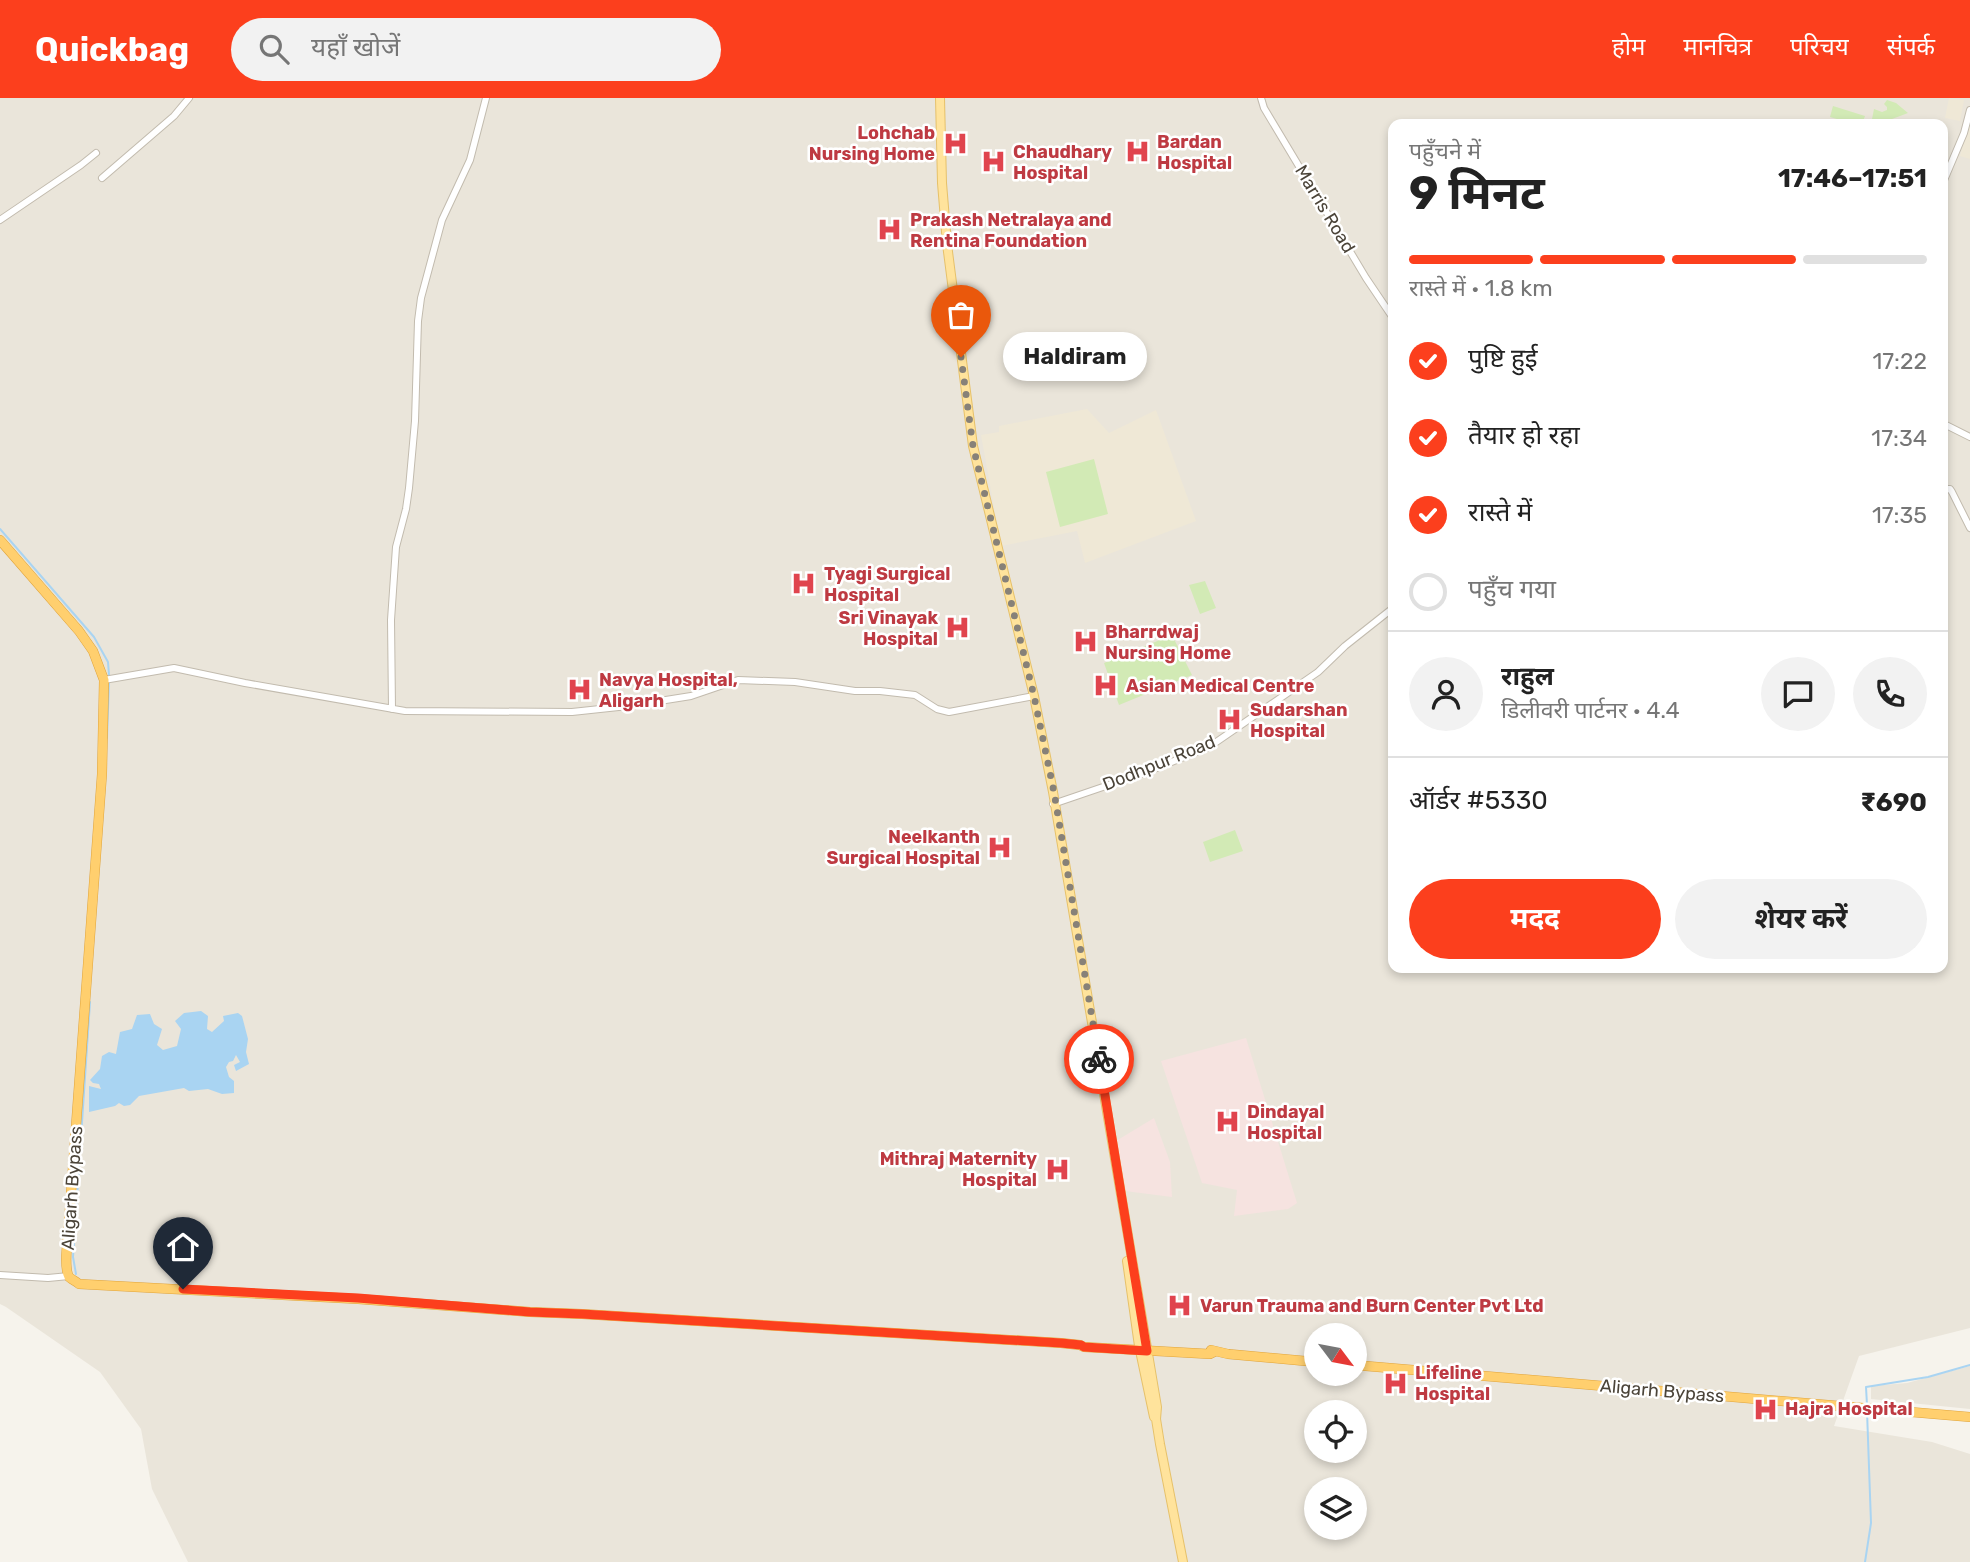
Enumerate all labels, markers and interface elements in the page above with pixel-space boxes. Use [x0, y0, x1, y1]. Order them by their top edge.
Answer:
search box [231, 18, 721, 81]
text: Quickbag [35, 30, 189, 69]
icon: search [255, 30, 293, 68]
text: यहाँ खोजें [311, 32, 400, 63]
text: होम [1612, 33, 1645, 61]
text: मानचित्र [1683, 33, 1752, 61]
text: परिचय [1790, 33, 1849, 61]
text: संपर्क [1887, 33, 1935, 61]
place label: Lohchab Nursing Home [809, 122, 935, 165]
hospital icon: Lohchab Nursing Home [941, 129, 969, 157]
place label: Bardan Hospital [1157, 131, 1232, 174]
text: पहुँचने में [1409, 137, 1481, 165]
hospital icon: Bardan Hospital [1123, 138, 1151, 166]
place label: Chaudhary Hospital [1013, 141, 1112, 184]
hospital icon: Chaudhary Hospital [979, 148, 1007, 176]
street label: Marris Road [1290, 161, 1360, 257]
text: 17:46–17:51 [1778, 163, 1927, 194]
text: 9 मिनट [1409, 166, 1545, 221]
place label: Prakash Netralaya and Rentina Foundation [910, 209, 1112, 252]
hospital icon: Prakash Netralaya and Rentina Foundation [876, 216, 904, 244]
text: रास्ते में · 1.8 km [1409, 274, 1553, 302]
pin [931, 285, 991, 357]
icon: bag [942, 296, 980, 334]
callout: Haldiram [1003, 332, 1146, 382]
text: Haldiram [1023, 342, 1127, 370]
icon: check [1409, 342, 1447, 380]
text: पुष्टि हुई [1468, 343, 1538, 374]
text: 17:22 [1872, 347, 1927, 375]
icon: check [1409, 419, 1447, 457]
text: तैयार हो रहा [1468, 420, 1580, 451]
text: 17:34 [1871, 424, 1927, 452]
icon: check [1409, 496, 1447, 534]
text: रास्ते में [1468, 497, 1532, 528]
text: 17:35 [1872, 501, 1927, 529]
place label: Tyagi Surgical Hospital [824, 563, 950, 606]
hospital icon: Tyagi Surgical Hospital [790, 570, 818, 598]
text: पहुँच गया [1468, 574, 1556, 605]
place label: Sri Vinayak Hospital [839, 607, 938, 650]
hospital icon: Sri Vinayak Hospital [944, 614, 972, 642]
place label: Bharrdwaj Nursing Home [1105, 621, 1231, 664]
hospital icon: Bharrdwaj Nursing Home [1071, 628, 1099, 656]
button: person [1409, 657, 1483, 731]
button: chat [1761, 657, 1835, 731]
button: phone [1853, 657, 1927, 731]
text: राहुल [1501, 661, 1554, 692]
place label: Navya Hospital, Aligarh [599, 669, 738, 712]
hospital icon: Asian Medical Centre [1092, 672, 1120, 700]
place label: Asian Medical Centre [1126, 675, 1315, 697]
hospital icon: Navya Hospital, Aligarh [565, 676, 593, 704]
text: डिलीवरी पार्टनर · 4.4 [1501, 696, 1680, 724]
place label: Sudarshan Hospital [1250, 699, 1347, 742]
hospital icon: Sudarshan Hospital [1216, 706, 1244, 734]
street label: Dodhpur Road [1099, 730, 1219, 796]
text: ऑर्डर #5330 [1409, 785, 1548, 816]
text: ₹690 [1860, 787, 1927, 818]
place label: Neelkanth Surgical Hospital [827, 826, 980, 869]
hospital icon: Neelkanth Surgical Hospital [986, 833, 1014, 861]
button: मदद [1409, 879, 1661, 959]
button: शेयर करें [1675, 879, 1927, 959]
courier [1064, 1024, 1134, 1094]
icon: bike [1080, 1040, 1118, 1078]
place label: Dindayal Hospital [1247, 1101, 1324, 1144]
hospital icon: Dindayal Hospital [1213, 1108, 1241, 1136]
street label: Aligarh Bypass [57, 1125, 87, 1251]
place label: Mithraj Maternity Hospital [880, 1148, 1037, 1191]
hospital icon: Mithraj Maternity Hospital [1043, 1155, 1071, 1183]
pin [153, 1217, 213, 1289]
icon: home [164, 1228, 202, 1266]
hospital icon: Varun Trauma and Burn Center Pvt Ltd [1166, 1292, 1194, 1320]
place label: Varun Trauma and Burn Center Pvt Ltd [1200, 1295, 1544, 1317]
north arrow [1304, 1323, 1367, 1386]
map controls [1304, 1323, 1367, 1540]
place label: Lifeline Hospital [1415, 1362, 1490, 1405]
hospital icon: Lifeline Hospital [1381, 1369, 1409, 1397]
street label: Aligarh Bypass [1599, 1375, 1725, 1407]
hospital icon: Hajra Hospital [1751, 1395, 1779, 1423]
place label: Hajra Hospital [1785, 1398, 1913, 1420]
button: locate [1304, 1400, 1367, 1463]
button: layers [1304, 1477, 1367, 1540]

